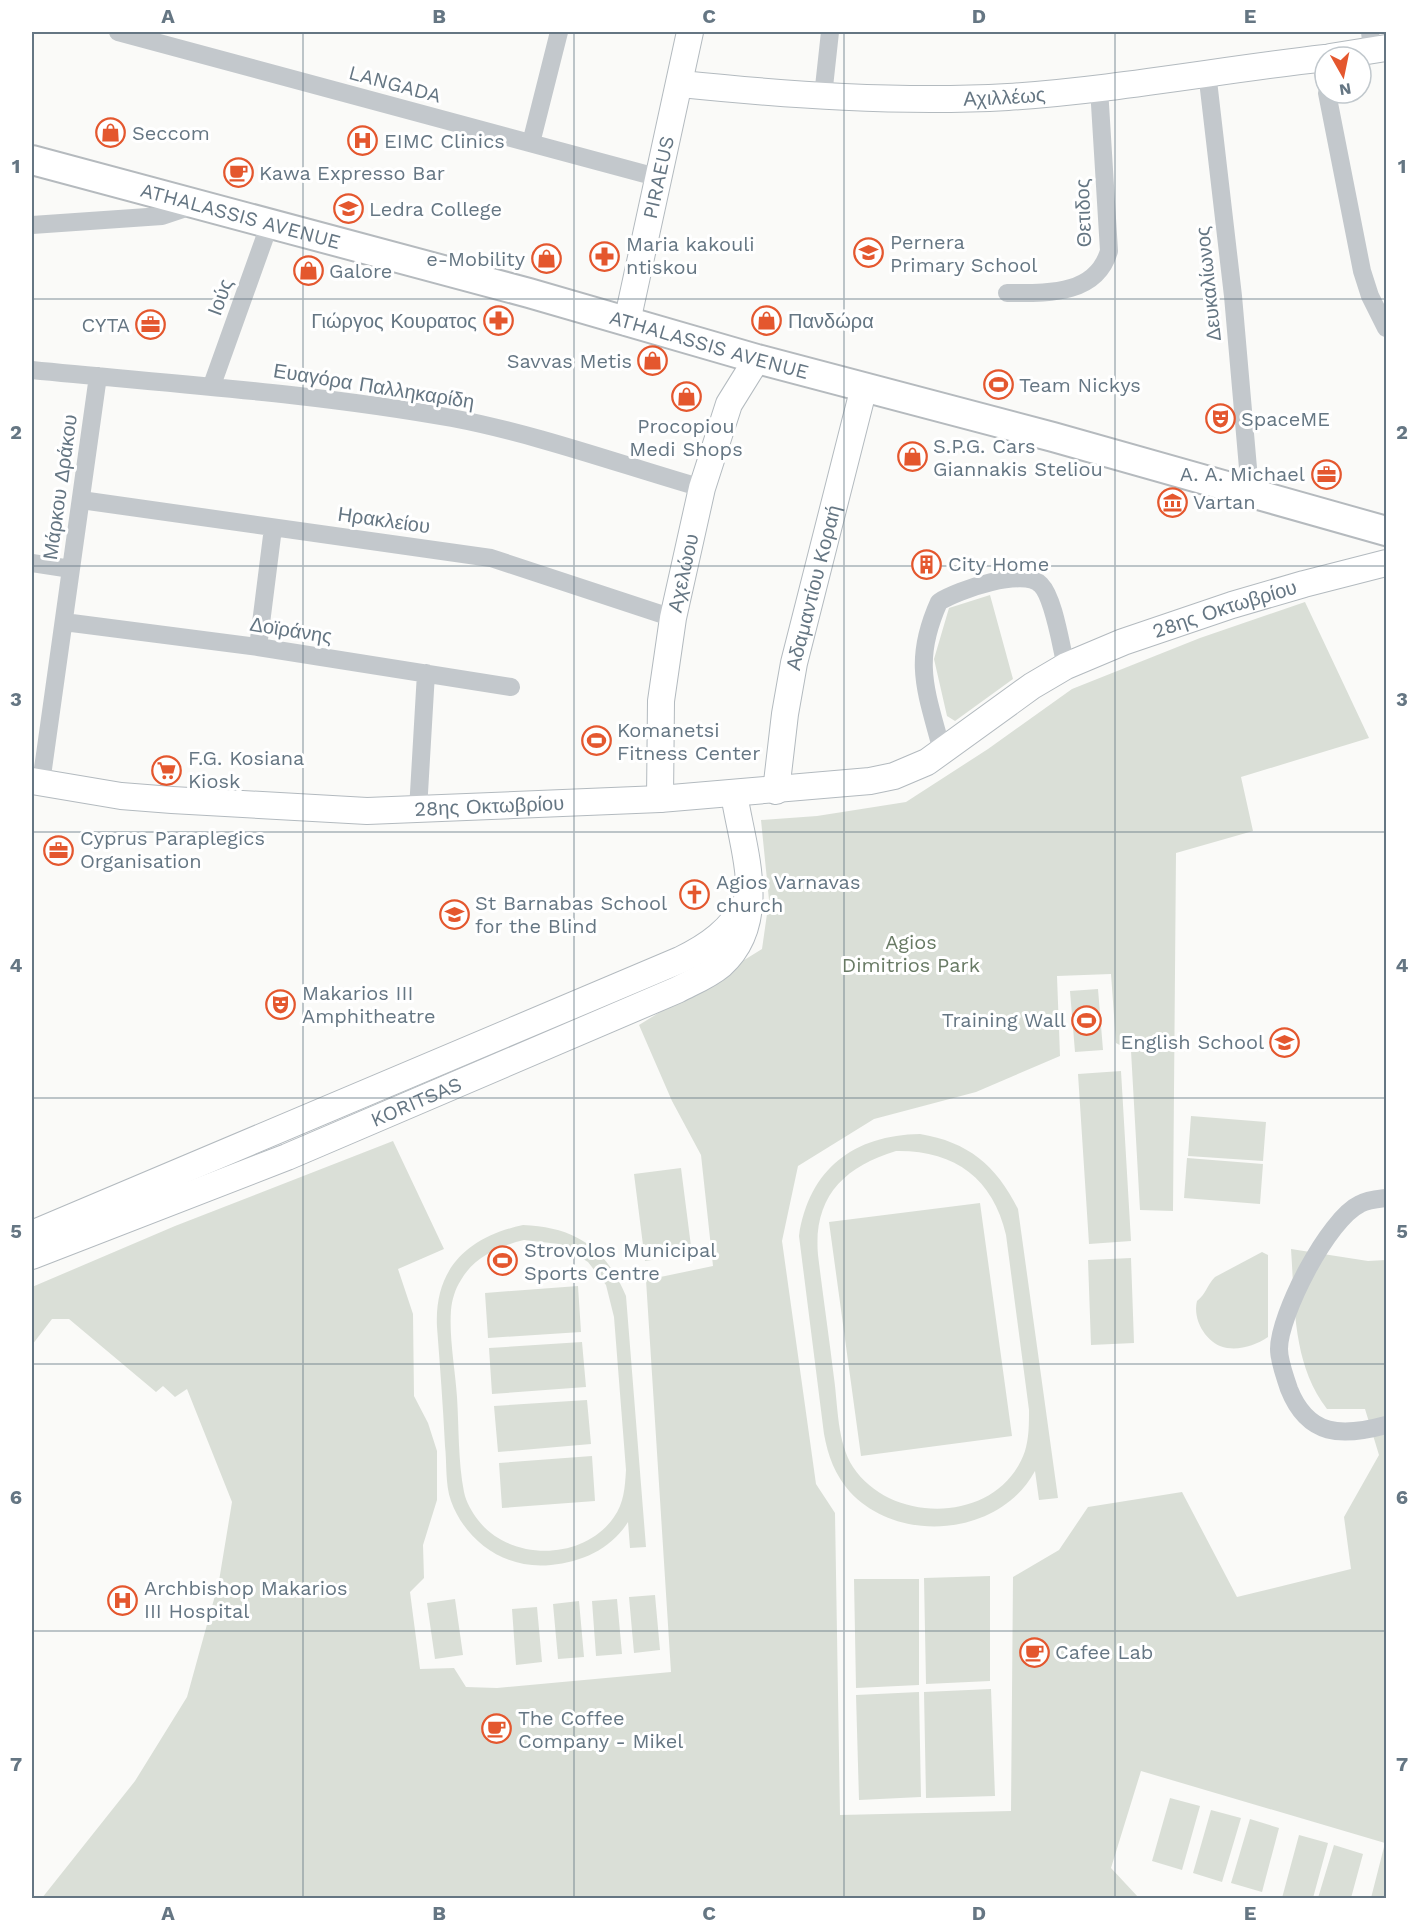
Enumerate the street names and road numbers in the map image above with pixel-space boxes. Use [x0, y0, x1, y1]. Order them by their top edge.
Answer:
street label: LANGADA [346, 60, 444, 108]
street label: Αχιλλέως [963, 82, 1047, 111]
street label: PIRAEUS [638, 134, 679, 221]
street label: ATHALASSIS AVENUE [138, 178, 343, 254]
street label: Θετιδος [1070, 178, 1096, 248]
street label: Δευκαλίωνος [1190, 225, 1226, 343]
street label: Ιούς [202, 275, 238, 319]
street label: ATHALASSIS AVENUE [607, 305, 812, 384]
street label: Ευαγόρα Παλληκαρίδη [272, 358, 476, 414]
street label: Μάρκου Δράκου [38, 413, 82, 561]
street label: Ηρακλείου [336, 502, 432, 538]
street label: Αδαμαντίου Κοραή [781, 503, 846, 672]
street label: Αχελώου [663, 531, 703, 615]
street label: 28ης Οκτωβρίου [1150, 575, 1299, 643]
street label: Δοϊράνης [248, 612, 334, 648]
street label: 28ης Οκτωβρίου [414, 791, 565, 821]
street label: KORITSAS [367, 1072, 465, 1132]

